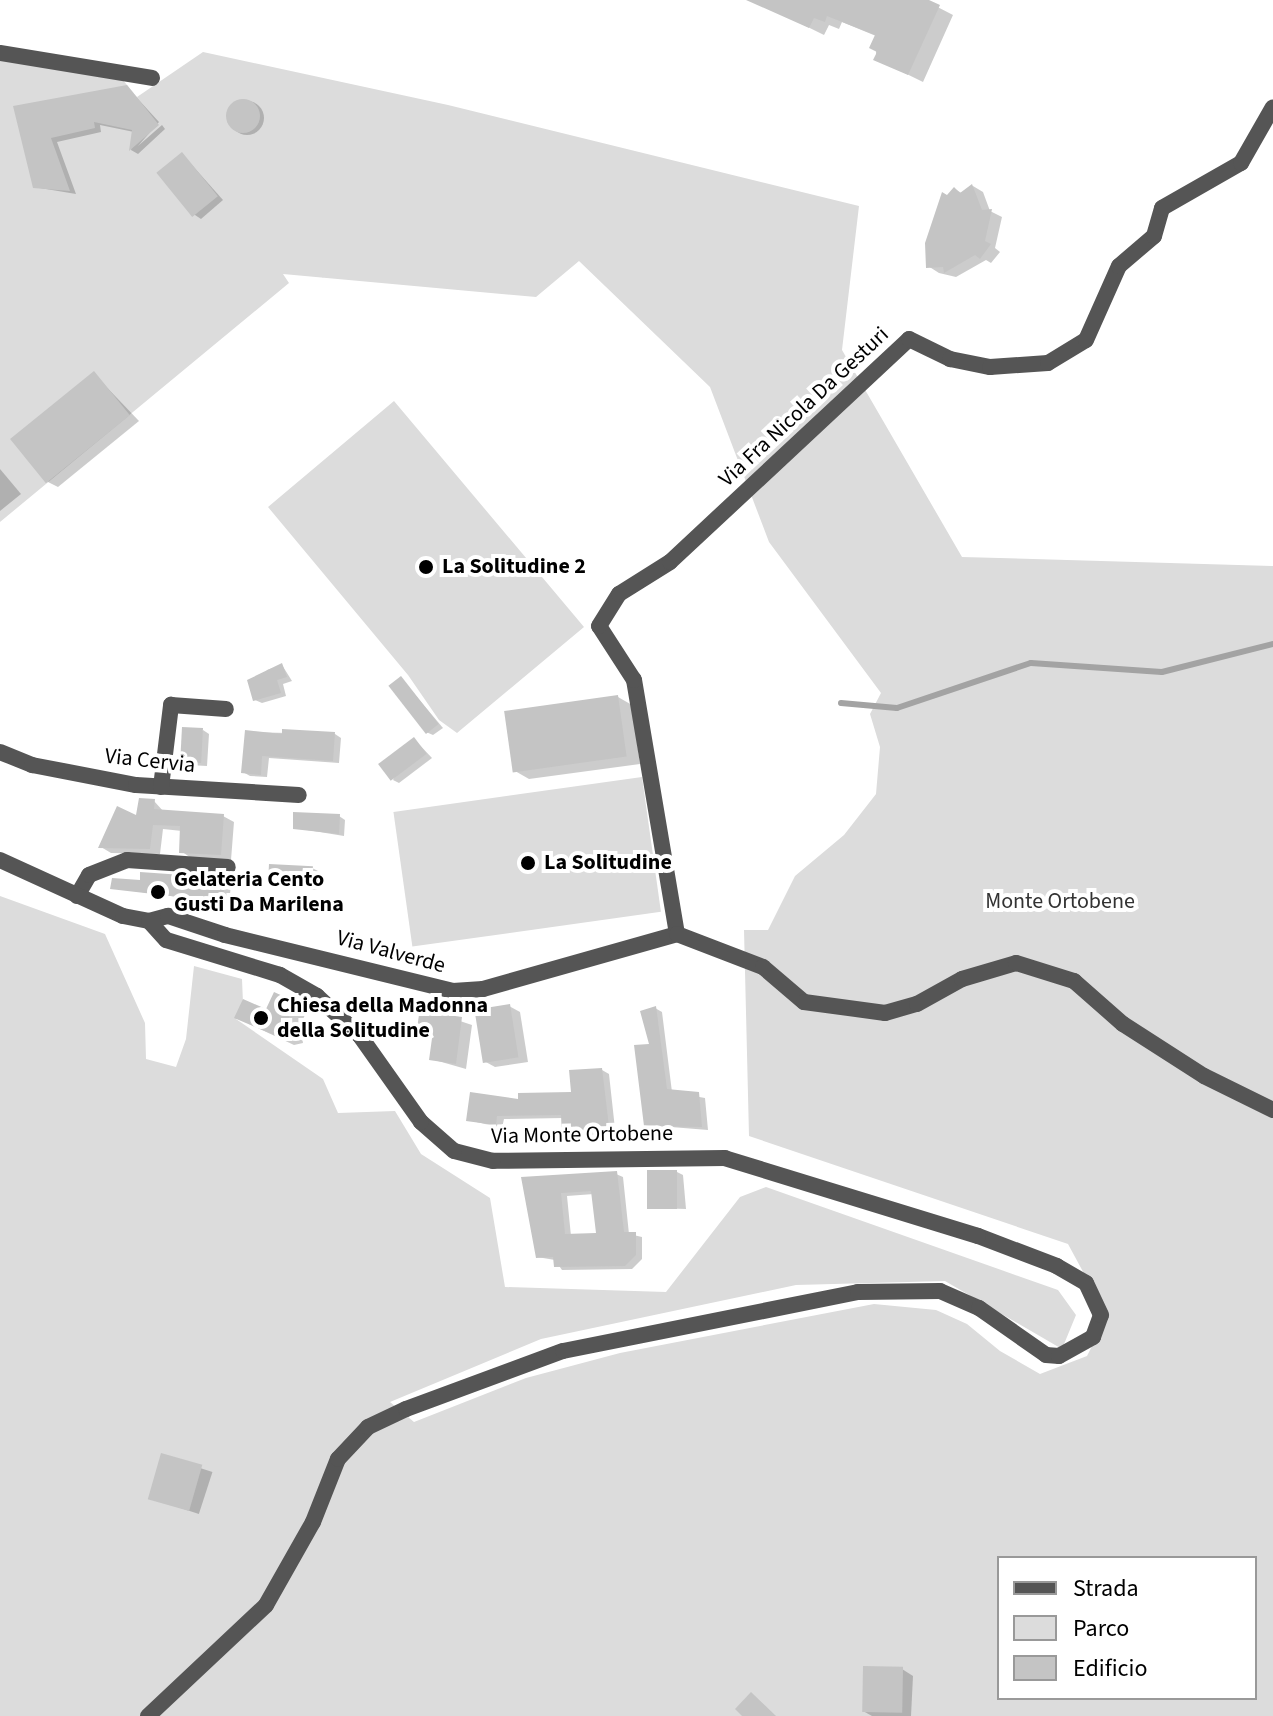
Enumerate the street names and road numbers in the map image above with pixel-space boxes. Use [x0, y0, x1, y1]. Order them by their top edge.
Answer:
street label: Via Fra Nicola Da Gesturi [714, 322, 894, 492]
street label: Via Cervia [104, 743, 196, 779]
street label: Via Valverde [334, 925, 448, 979]
street label: Via Monte Ortobene [491, 1120, 673, 1150]

